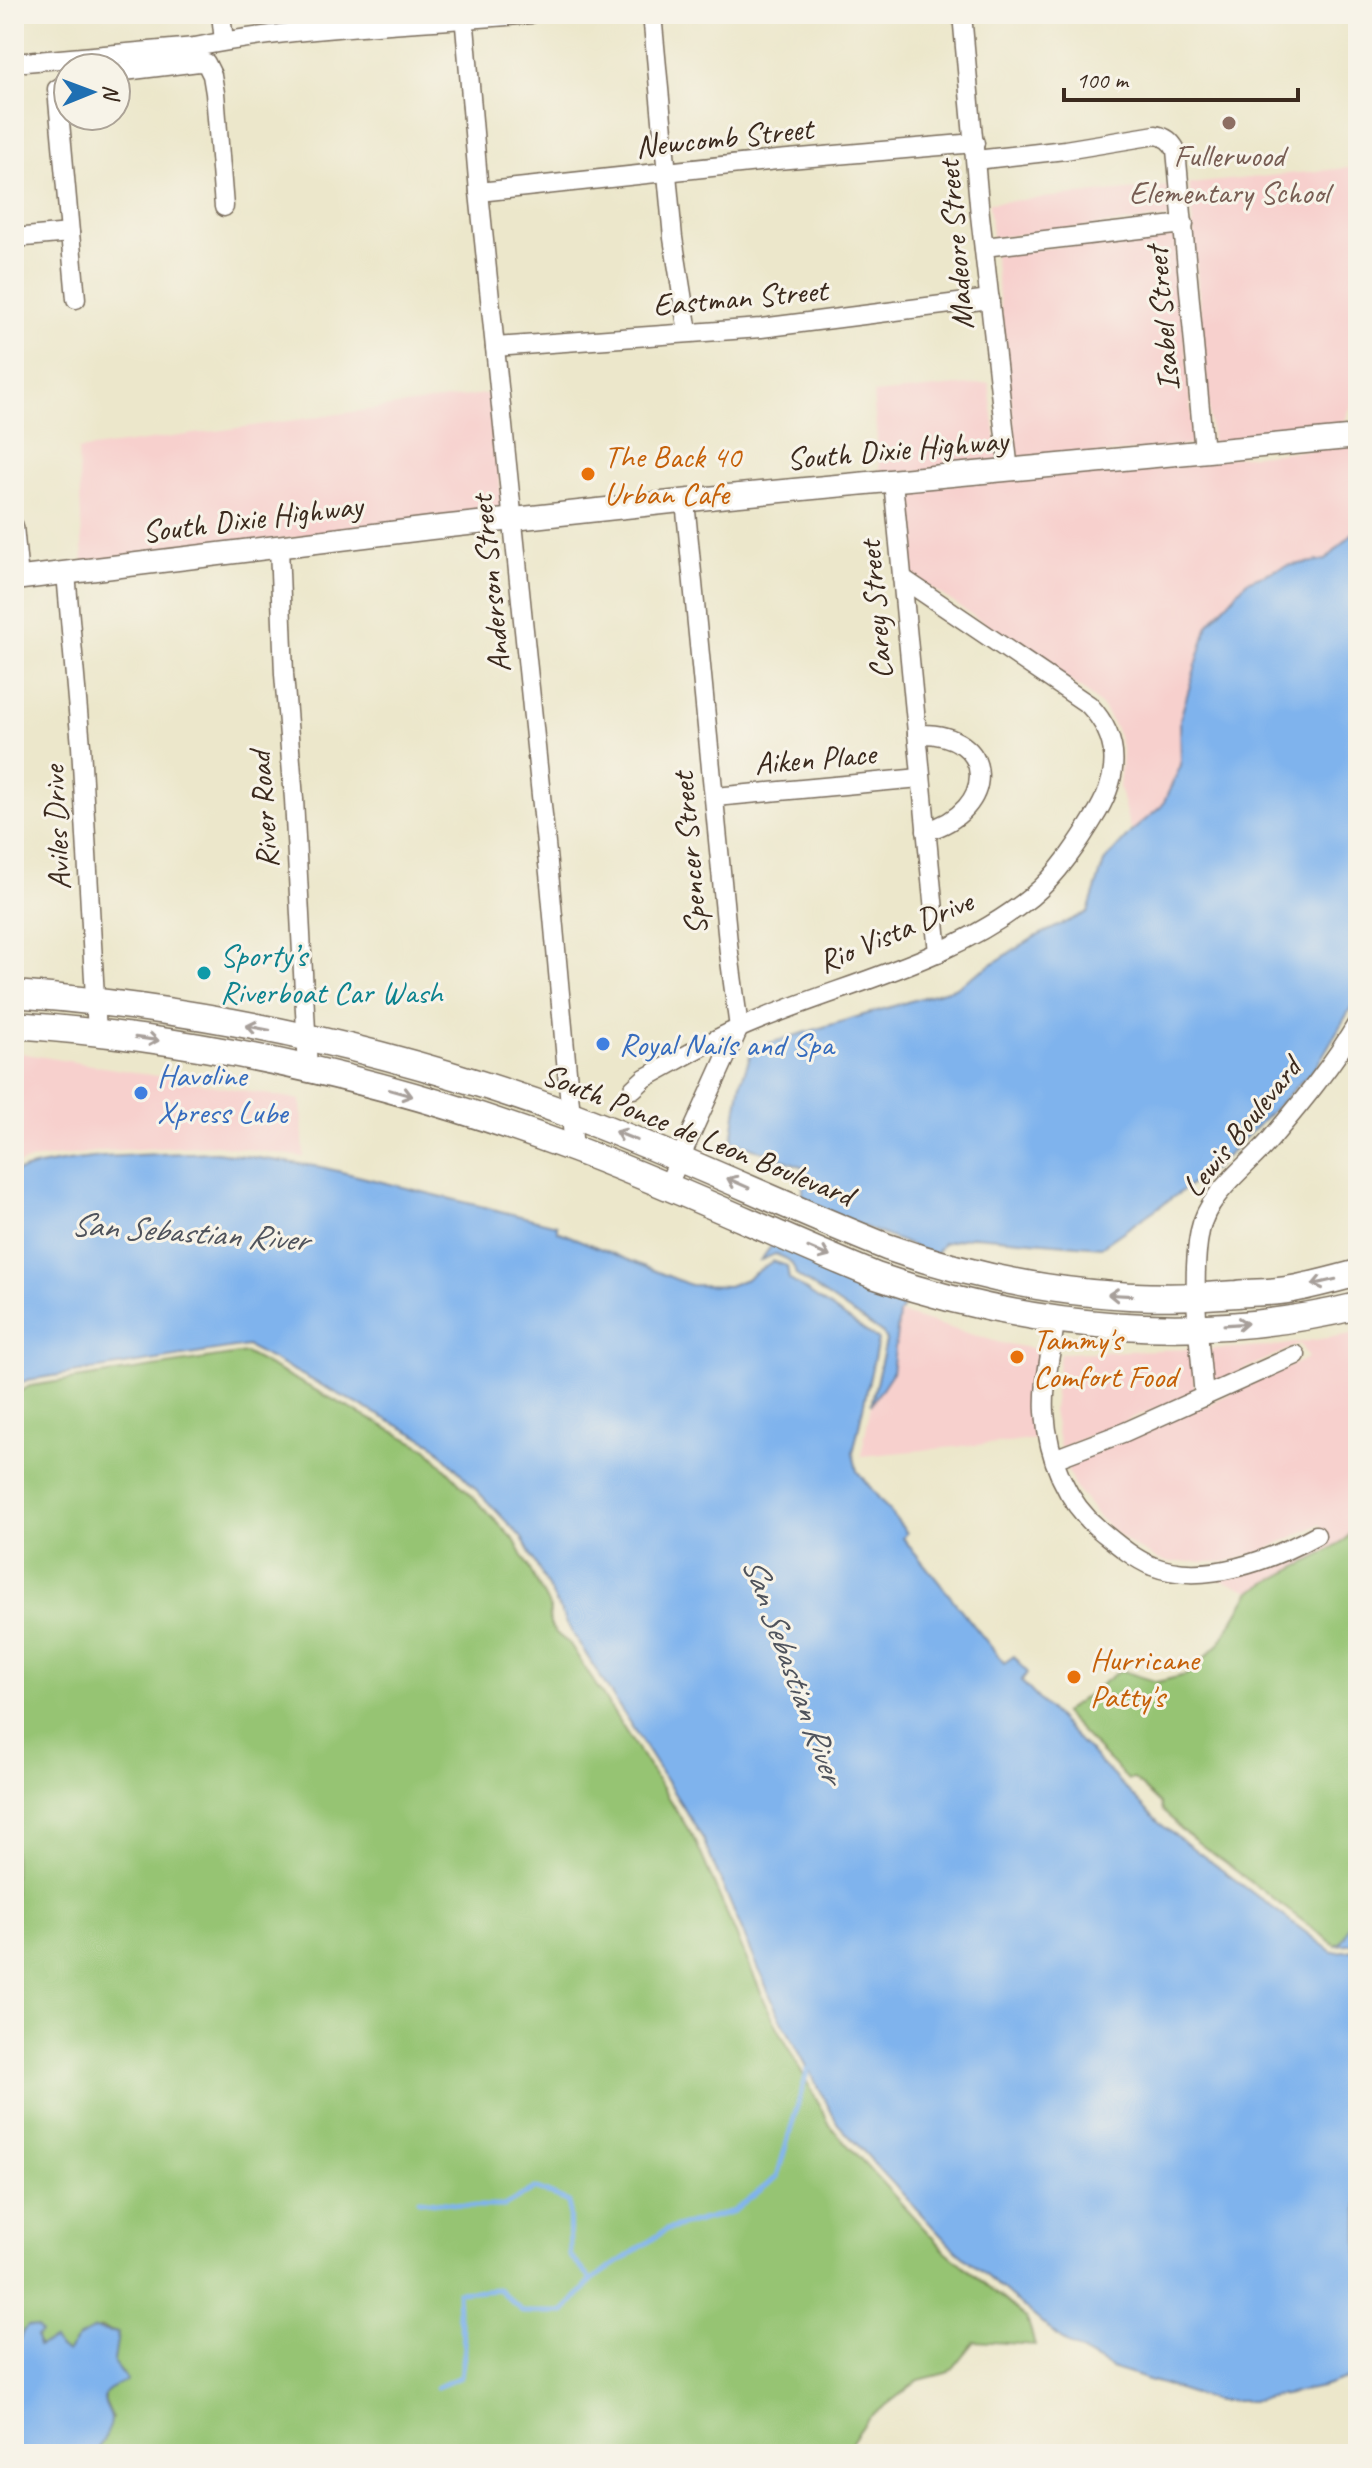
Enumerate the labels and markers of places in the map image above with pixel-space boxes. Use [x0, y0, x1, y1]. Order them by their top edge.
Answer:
marker: Fullerwood Elementary School [1220, 114, 1238, 132]
place label: Fullerwood Elementary School [1129, 135, 1334, 213]
place label: The Back 40 Urban Cafe [604, 436, 744, 514]
marker: The Back 40 Urban Cafe [579, 465, 597, 483]
place label: Sporty’s Riverboat Car Wash [220, 935, 445, 1013]
marker: Sporty’s Riverboat Car Wash [195, 964, 213, 982]
place label: Royal Nails and Spa [619, 1024, 836, 1065]
marker: Royal Nails and Spa [594, 1035, 612, 1053]
place label: Havoline Xpress Lube [157, 1055, 290, 1133]
marker: Havoline Xpress Lube [132, 1084, 150, 1102]
place label: Tammy's Comfort Food [1033, 1319, 1182, 1397]
marker: Tammy's Comfort Food [1008, 1348, 1026, 1366]
place label: Hurricane Patty's [1090, 1639, 1201, 1717]
marker: Hurricane Patty's [1065, 1668, 1083, 1686]

